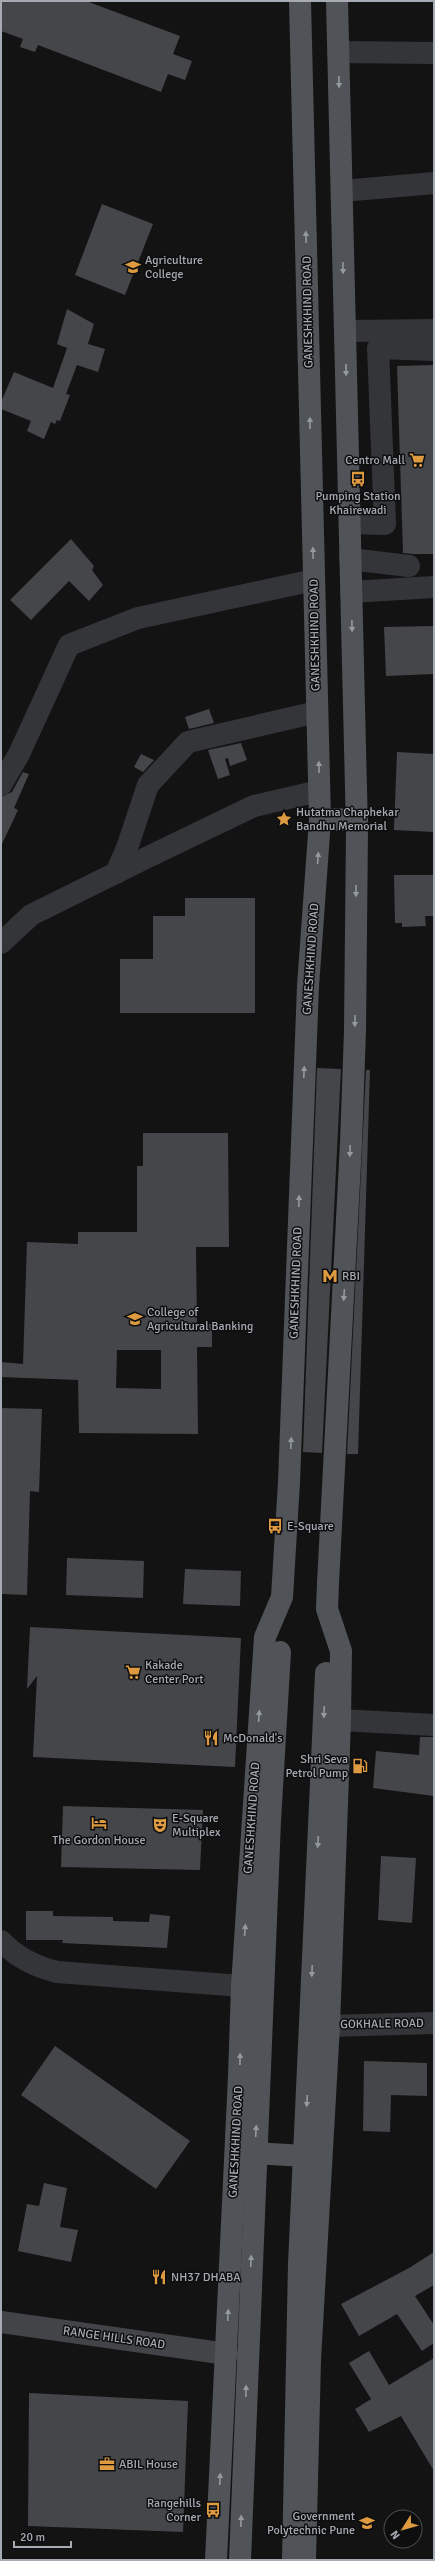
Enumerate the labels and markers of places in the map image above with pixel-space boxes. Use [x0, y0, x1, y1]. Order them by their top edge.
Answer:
place label: Agriculture College [145, 253, 203, 282]
school or university icon: Agriculture College [124, 258, 142, 276]
supermarket icon: Centro Mall [408, 451, 426, 469]
place label: Centro Mall [345, 453, 405, 468]
bus stop icon: Pumping Station Khairewadi [349, 470, 367, 488]
place label: Pumping Station Khairewadi [315, 489, 401, 518]
place label: Hutatma Chaphekar Bandhu Memorial [296, 805, 399, 834]
place icon: Hutatma Chaphekar Bandhu Memorial [275, 810, 293, 828]
metro station icon: RBI [321, 1267, 339, 1285]
place label: RBI [342, 1269, 360, 1284]
place label: College of Agricultural Banking [147, 1305, 253, 1334]
school or university icon: College of Agricultural Banking [126, 1310, 144, 1328]
bus stop icon: E-Square [266, 1517, 284, 1535]
place label: E-Square [287, 1519, 334, 1534]
place label: Kakade Center Port [145, 1658, 203, 1687]
supermarket icon: Kakade Center Port [124, 1663, 142, 1681]
restaurant icon: McDonald's [202, 1729, 220, 1747]
place label: McDonald's [223, 1731, 283, 1746]
place label: Shri Seva Petrol Pump [286, 1752, 348, 1781]
fuel station icon: Shri Seva Petrol Pump [351, 1757, 369, 1775]
place label: E-Square Multiplex [172, 1811, 221, 1840]
hotel icon: The Gordon House [90, 1814, 108, 1832]
theatre icon: E-Square Multiplex [151, 1816, 169, 1834]
place label: The Gordon House [52, 1833, 146, 1848]
restaurant icon: NH37 DHABA [150, 2268, 168, 2286]
place label: NH37 DHABA [171, 2270, 241, 2285]
office icon: ABIL House [98, 2455, 116, 2473]
place label: ABIL House [119, 2457, 178, 2472]
place label: Rangehills Corner [147, 2496, 202, 2525]
bus stop icon: Rangehills Corner [204, 2501, 222, 2519]
place label: Government Polytechnic Pune [267, 2509, 355, 2538]
school or university icon: Government Polytechnic Pune [358, 2514, 376, 2532]

